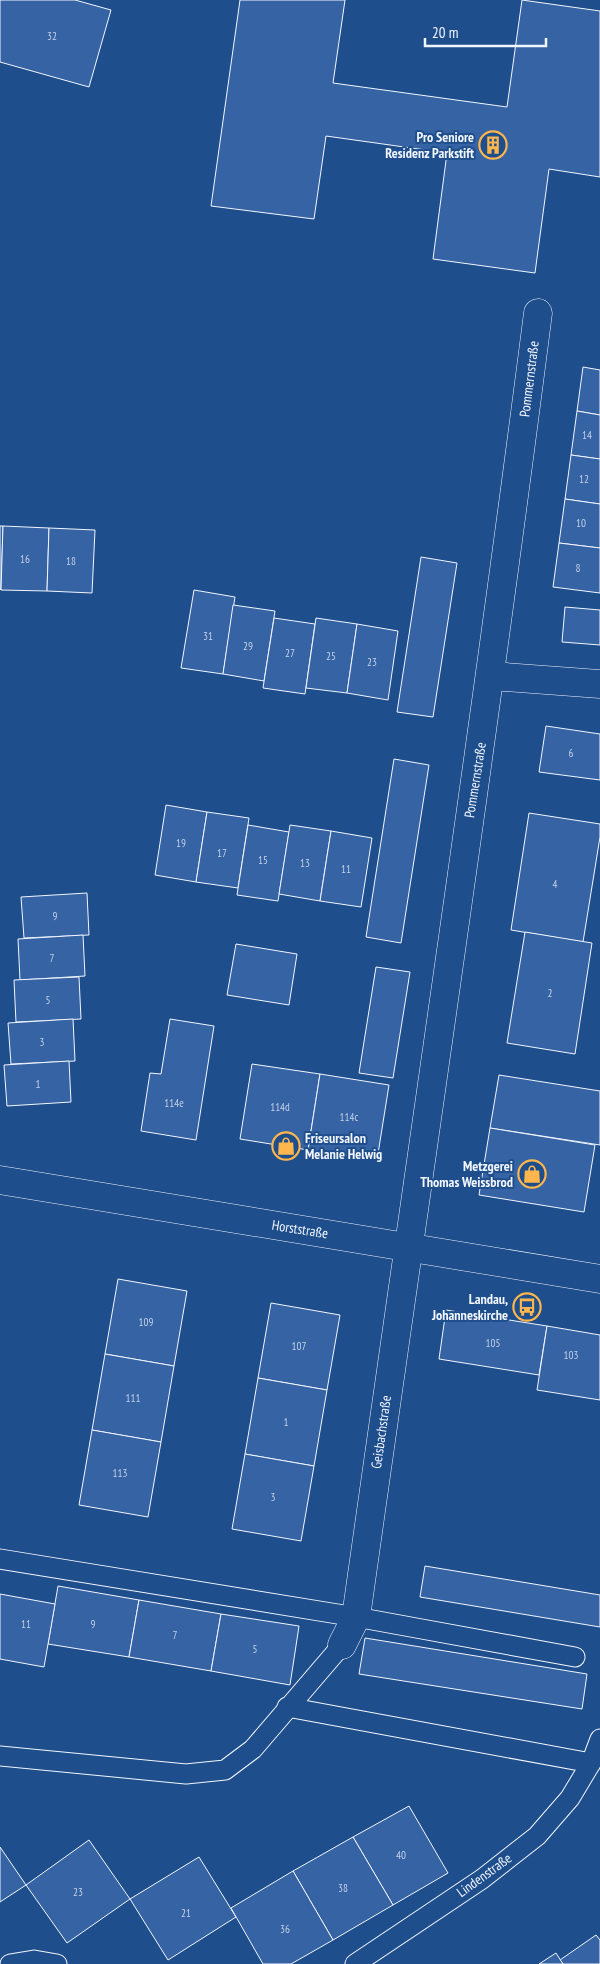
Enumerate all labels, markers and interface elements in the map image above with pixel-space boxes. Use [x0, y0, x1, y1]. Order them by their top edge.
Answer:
scale bar [425, 15, 546, 47]
text: 20 m [432, 23, 458, 42]
house number: 32 [47, 29, 57, 43]
place label: Pro Seniore Residenz Parkstift [385, 128, 474, 162]
building icon: Pro Seniore Residenz Parkstift [478, 130, 508, 160]
street label: Pommernstraße [515, 340, 543, 418]
house number: 14 [582, 428, 592, 442]
house number: 12 [579, 472, 589, 486]
house number: 10 [576, 516, 586, 530]
house number: 16 [20, 552, 30, 566]
house number: 18 [66, 554, 76, 568]
house number: 8 [576, 561, 581, 575]
house number: 31 [203, 629, 213, 643]
house number: 29 [243, 639, 253, 653]
house number: 27 [285, 646, 295, 660]
house number: 25 [326, 649, 336, 663]
house number: 23 [367, 655, 377, 669]
street label: Pommernstraße [460, 741, 490, 819]
house number: 6 [569, 746, 574, 760]
house number: 19 [176, 836, 186, 850]
house number: 17 [217, 846, 227, 860]
house number: 15 [258, 853, 268, 867]
house number: 13 [300, 856, 310, 870]
house number: 11 [341, 862, 351, 876]
house number: 4 [553, 877, 558, 891]
house number: 9 [53, 909, 58, 923]
house number: 7 [50, 951, 55, 965]
house number: 2 [548, 986, 553, 1000]
house number: 5 [46, 993, 51, 1007]
house number: 3 [40, 1035, 45, 1049]
house number: 1 [36, 1077, 41, 1091]
house number: 114e [164, 1096, 184, 1110]
house number: 114d [270, 1100, 290, 1114]
house number: 114c [340, 1110, 358, 1124]
place label: Friseursalon Melanie Helwig [305, 1129, 382, 1163]
shop icon: Friseursalon Melanie Helwig [271, 1131, 301, 1161]
place label: Metzgerei Thomas Weissbrod [420, 1157, 513, 1191]
shop icon: Metzgerei Thomas Weissbrod [517, 1159, 547, 1189]
street label: Horststraße [271, 1216, 330, 1242]
place label: Landau, Johanneskirche [431, 1290, 508, 1324]
bus stop icon: Landau, Johanneskirche [512, 1292, 542, 1322]
house number: 109 [139, 1315, 153, 1329]
house number: 105 [486, 1336, 500, 1350]
house number: 107 [292, 1339, 306, 1353]
house number: 103 [564, 1348, 578, 1362]
house number: 111 [126, 1391, 140, 1405]
street label: Geisbachstraße [367, 1394, 395, 1470]
house number: 1 [284, 1415, 289, 1429]
house number: 113 [113, 1466, 127, 1480]
house number: 3 [271, 1490, 276, 1504]
house number: 11 [21, 1617, 31, 1631]
house number: 9 [91, 1617, 96, 1631]
house number: 7 [173, 1628, 178, 1642]
house number: 5 [253, 1642, 258, 1656]
house number: 40 [396, 1848, 406, 1862]
street label: Lindenstraße [453, 1849, 515, 1901]
house number: 38 [338, 1881, 348, 1895]
house number: 23 [73, 1885, 83, 1899]
house number: 21 [181, 1906, 191, 1920]
house number: 36 [280, 1922, 290, 1936]

